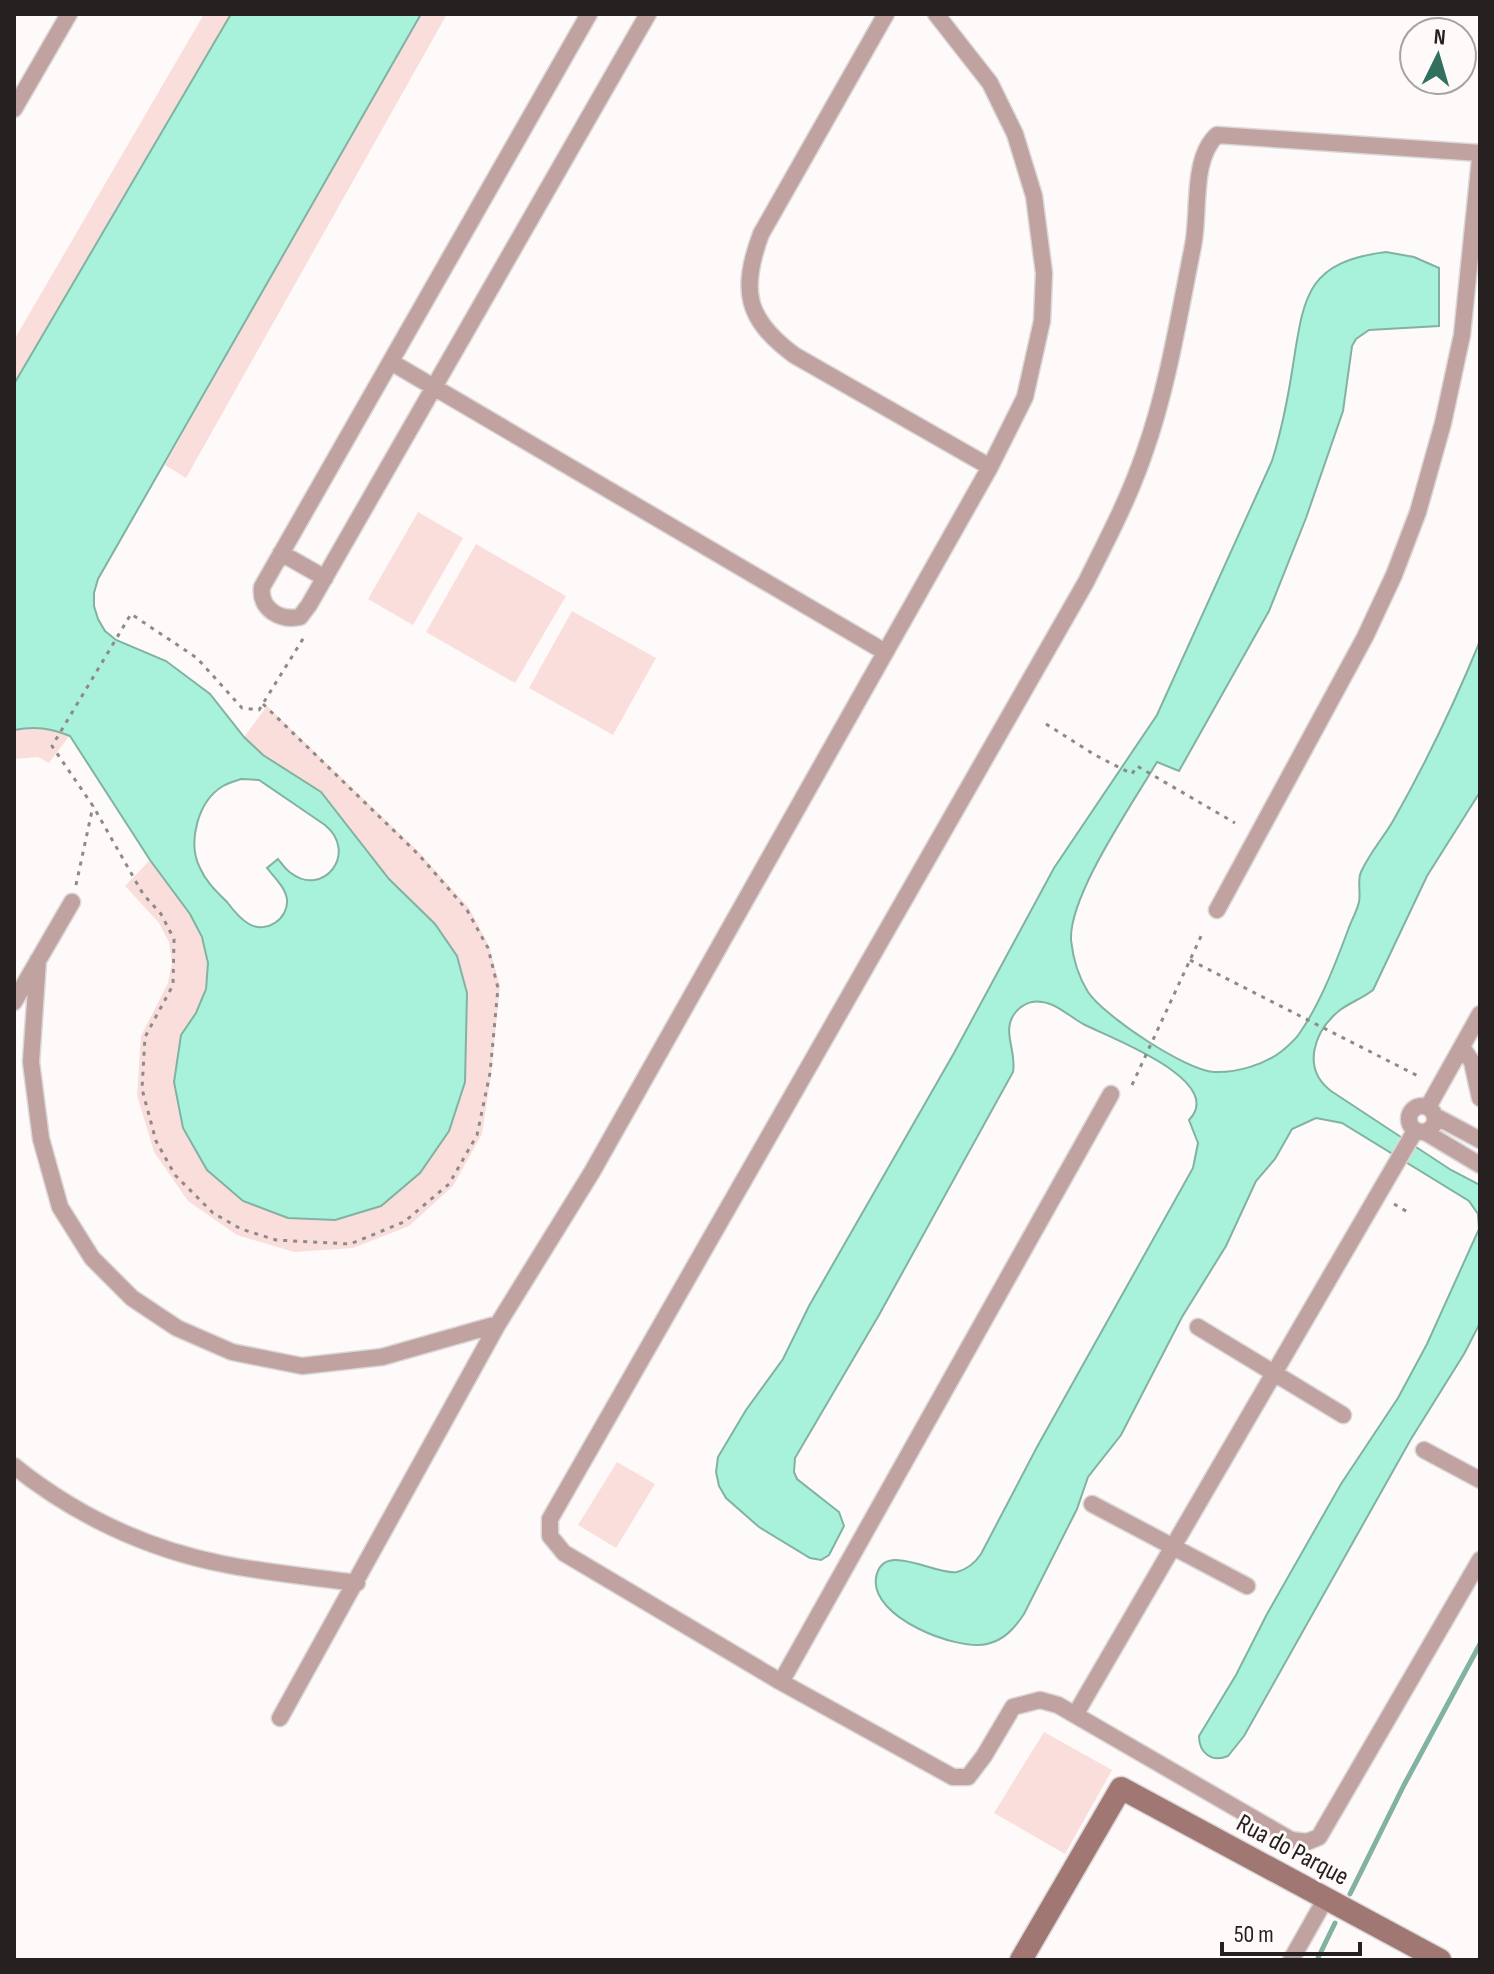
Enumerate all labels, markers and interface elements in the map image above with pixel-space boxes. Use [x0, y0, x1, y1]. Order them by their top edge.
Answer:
north arrow [1398, 16, 1478, 96]
text: N [1433, 24, 1447, 52]
street label: Rua do Parque [1231, 1808, 1354, 1893]
scale bar [1222, 1906, 1360, 1956]
text: 50 m [1234, 1920, 1274, 1949]

